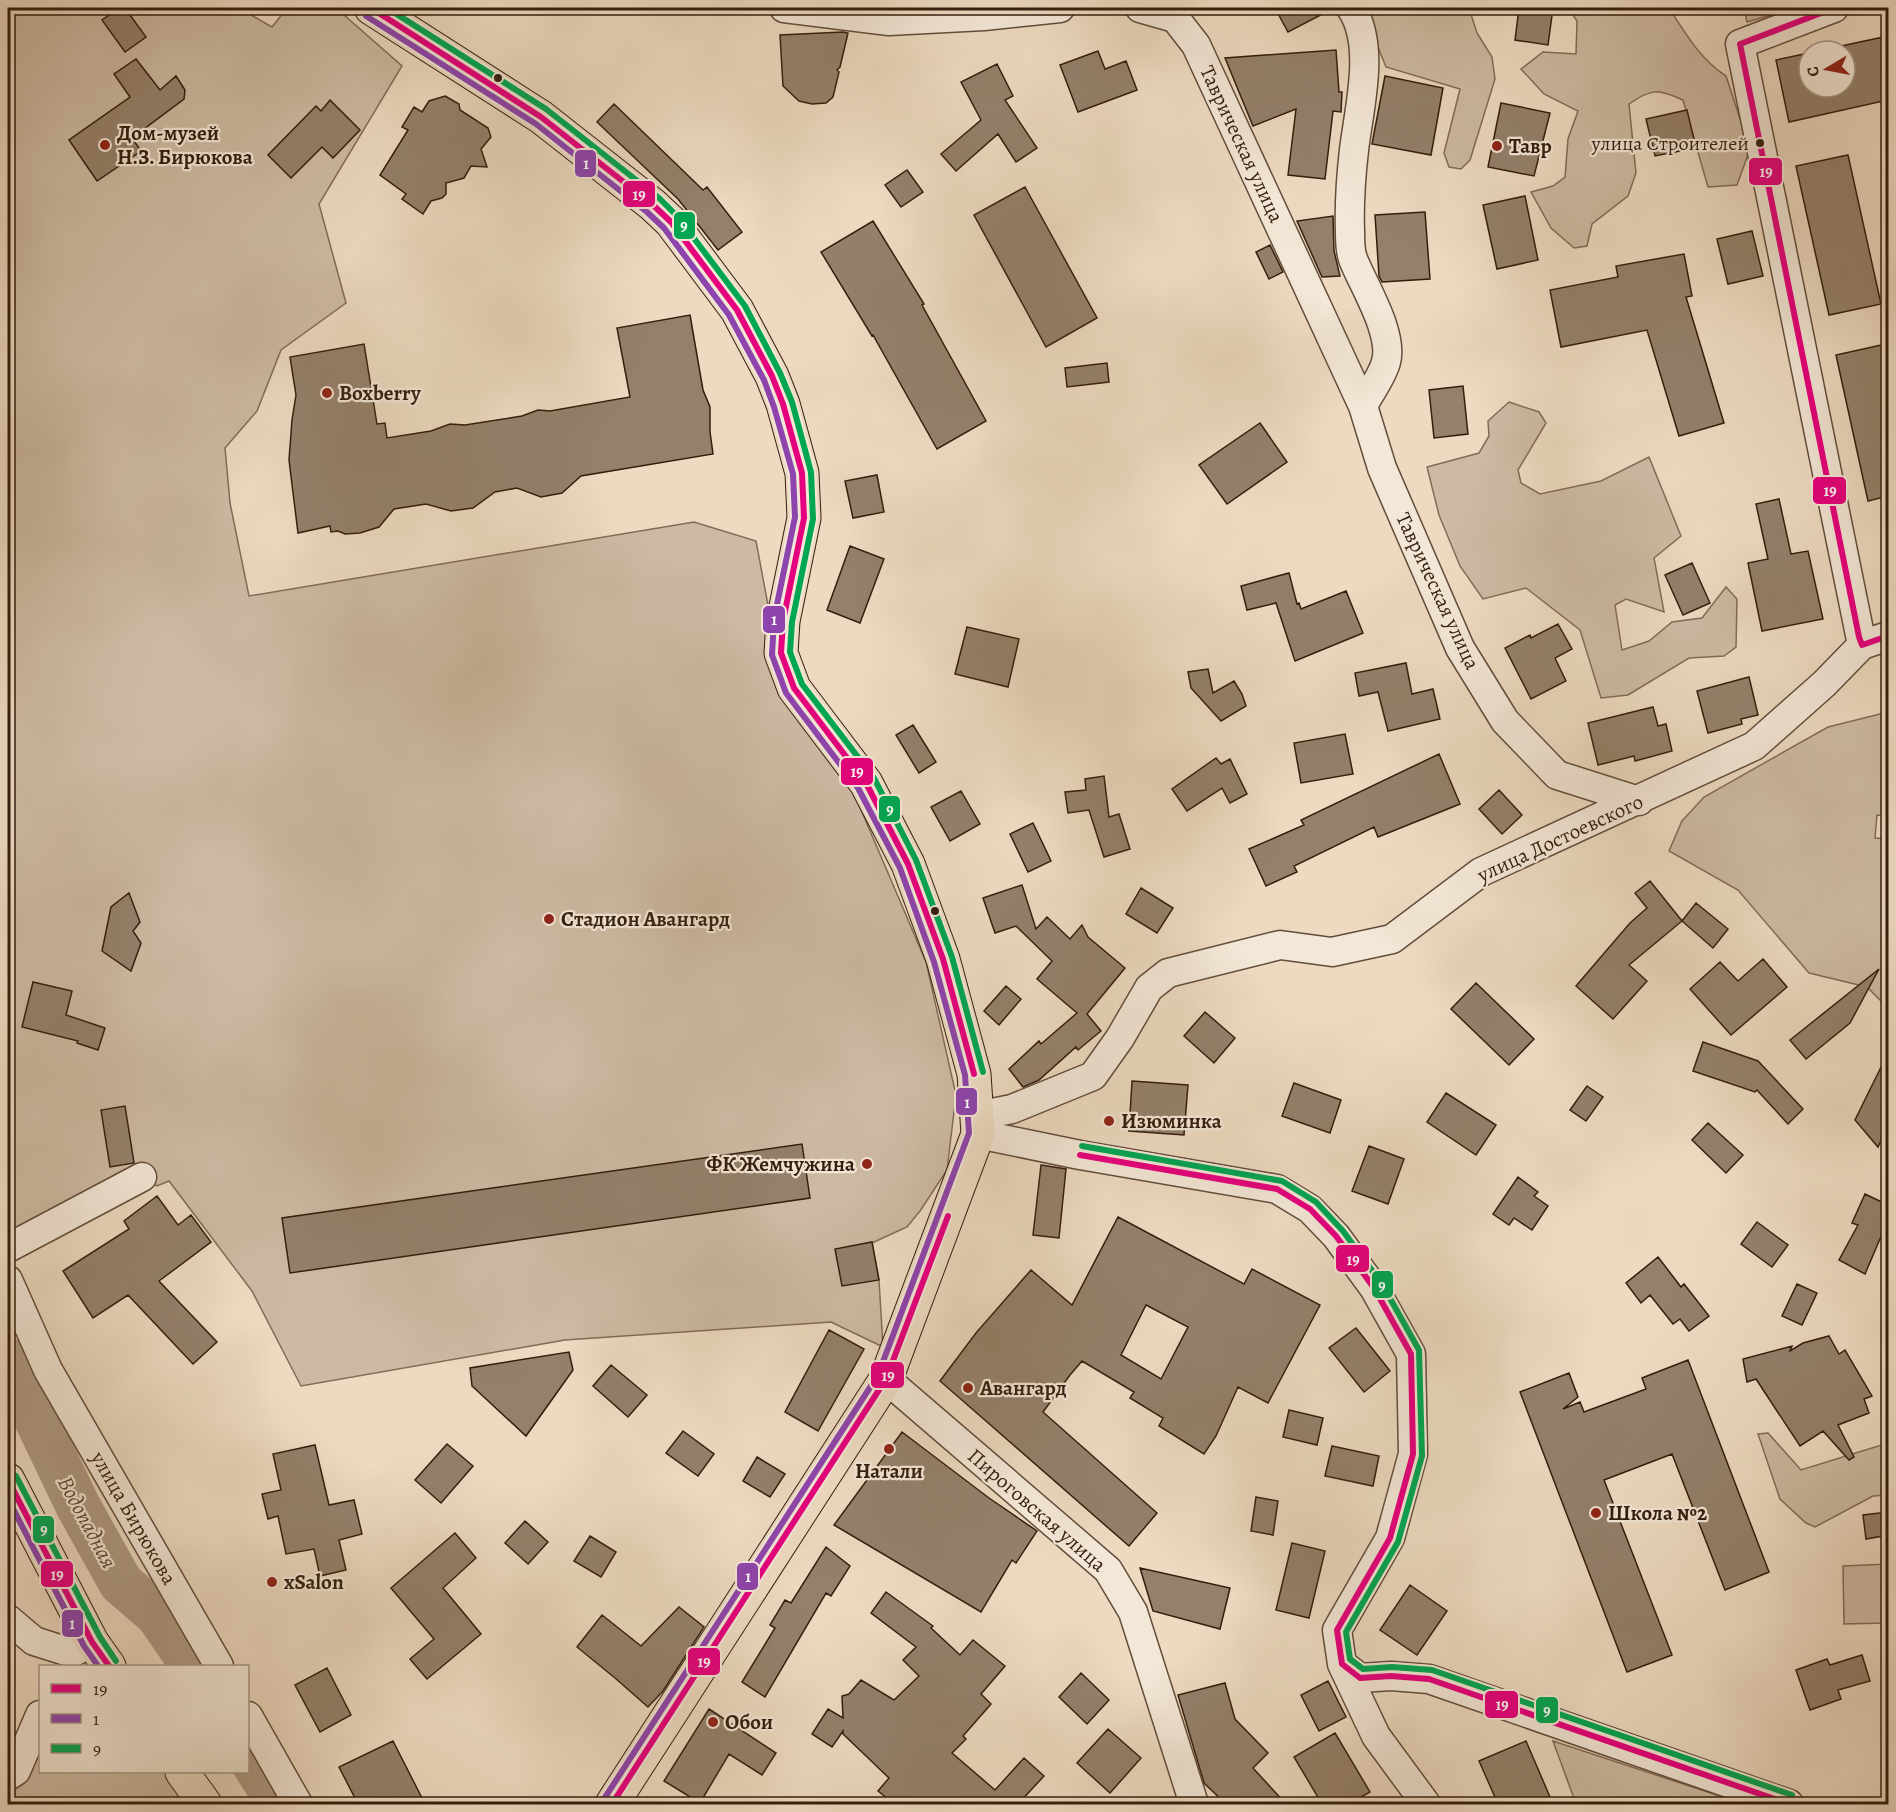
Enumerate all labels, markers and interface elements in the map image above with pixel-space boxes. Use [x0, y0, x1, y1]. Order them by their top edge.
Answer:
north arrow [1797, 39, 1857, 99]
street label: Таврическая улица [1193, 61, 1291, 227]
text: С [1801, 65, 1825, 78]
unlabelled marker [492, 72, 504, 84]
place label: Дом-музей Н.З. Бирюкова [117, 119, 253, 171]
place label: улица Строителей [1590, 130, 1749, 157]
place label: Тавр [1509, 132, 1552, 160]
marker: улица Строителей [1754, 137, 1766, 149]
marker: Дом-музей Н.З. Бирюкова [98, 138, 112, 152]
marker: Тавр [1490, 139, 1504, 153]
line badge: 1 [574, 149, 597, 178]
text: 1 [583, 153, 589, 175]
line badge: 19 [1748, 157, 1783, 186]
text: 19 [1759, 161, 1773, 183]
line badge: 19 [622, 180, 656, 208]
text: 19 [632, 184, 646, 206]
line badge: 9 [673, 211, 696, 240]
text: 9 [680, 215, 688, 237]
place label: Boxberry [339, 379, 422, 407]
marker: Boxberry [320, 386, 334, 400]
line badge: 19 [1812, 476, 1847, 505]
text: 19 [1823, 480, 1837, 502]
street label: Таврическая улица [1389, 508, 1487, 674]
line badge: 1 [762, 605, 786, 634]
text: 1 [771, 609, 777, 631]
line badge: 19 [840, 757, 874, 786]
text: 19 [850, 761, 864, 783]
street label: улица Достоевского [1472, 787, 1647, 889]
line badge: 9 [878, 795, 901, 823]
text: 9 [886, 799, 894, 821]
place label: Стадион Авангард [561, 905, 730, 933]
unlabelled marker [929, 905, 941, 917]
marker: Стадион Авангард [542, 912, 556, 926]
line badge: 1 [955, 1087, 978, 1116]
text: 1 [964, 1092, 970, 1114]
place label: Изюминка [1121, 1107, 1222, 1135]
marker: Изюминка [1102, 1114, 1116, 1128]
place label: ФК Жемчужина [706, 1150, 855, 1178]
marker: ФК Жемчужина [860, 1157, 874, 1171]
line badge: 19 [1335, 1244, 1370, 1273]
text: 19 [1346, 1249, 1360, 1271]
line badge: 9 [1371, 1270, 1394, 1299]
text: 9 [1378, 1275, 1386, 1297]
line badge: 19 [870, 1361, 905, 1389]
text: 19 [881, 1365, 895, 1387]
place label: Авангард [979, 1374, 1067, 1402]
marker: Авангард [961, 1381, 975, 1395]
marker: Натали [882, 1442, 896, 1456]
street label: Пироговская улица [962, 1442, 1113, 1578]
street label: улица Бирюкова [84, 1445, 184, 1590]
place label: Натали [855, 1457, 923, 1485]
water label: Водопадная [50, 1471, 124, 1574]
place label: Школа №2 [1608, 1499, 1707, 1527]
marker: Школа №2 [1589, 1506, 1603, 1520]
line badge: 9 [32, 1515, 55, 1544]
text: 9 [40, 1519, 48, 1541]
line badge: 19 [40, 1560, 74, 1588]
line badge: 1 [736, 1562, 759, 1591]
text: 19 [50, 1564, 64, 1586]
text: 1 [745, 1566, 751, 1588]
place label: xSalon [284, 1568, 344, 1596]
marker: xSalon [265, 1575, 279, 1589]
line badge: 1 [61, 1609, 84, 1638]
text: 1 [69, 1613, 75, 1635]
line badge: 19 [687, 1647, 721, 1676]
text: 19 [697, 1651, 711, 1673]
legend [39, 1665, 249, 1773]
text: 19 [93, 1677, 107, 1701]
line badge: 19 [1484, 1690, 1519, 1719]
text: 19 [1495, 1694, 1509, 1716]
line badge: 9 [1535, 1696, 1559, 1724]
text: 9 [1543, 1700, 1551, 1722]
text: 1 [93, 1707, 99, 1731]
place label: Обои [725, 1708, 773, 1736]
marker: Обои [706, 1715, 720, 1729]
text: 9 [93, 1737, 101, 1761]

